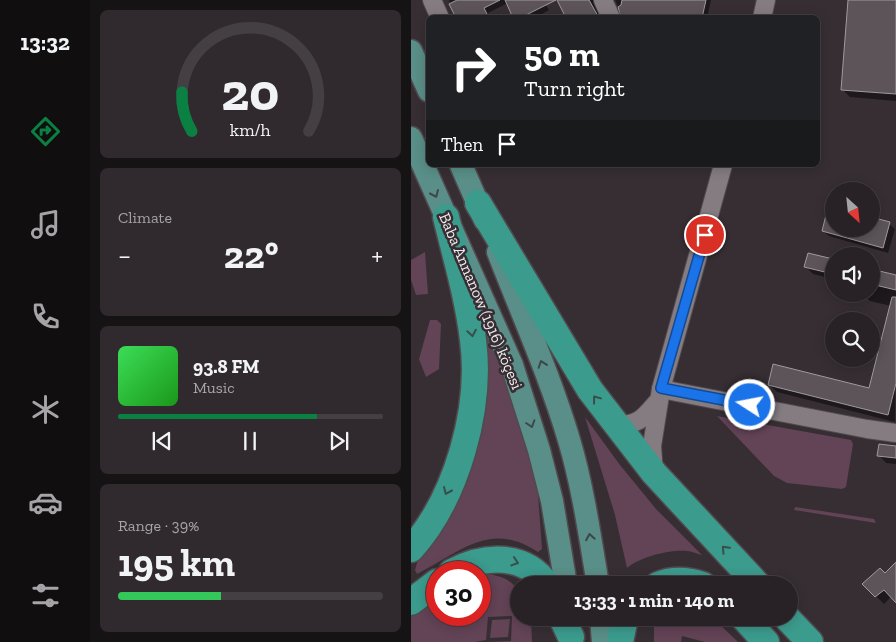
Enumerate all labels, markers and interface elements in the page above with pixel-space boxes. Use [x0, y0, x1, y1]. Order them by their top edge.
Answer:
text: 13:32 [20, 29, 70, 56]
text: 50 m [524, 33, 600, 75]
icon: right [441, 35, 506, 100]
text: 20 [222, 61, 279, 123]
text: Turn right [524, 75, 625, 102]
icon: directions [28, 114, 63, 149]
text: km/h [230, 119, 271, 141]
icon: arrive [493, 130, 521, 158]
text: Then [441, 133, 483, 156]
north arrow [825, 182, 880, 238]
map controls [825, 182, 880, 367]
one-way arrow [429, 189, 440, 198]
icon: music [28, 207, 63, 242]
text: Climate [118, 208, 172, 227]
street label: Baba Annanow (1916) köçesi [435, 210, 527, 393]
pin [684, 214, 726, 256]
icon: arrive [691, 221, 719, 249]
text: 22° [224, 232, 278, 278]
text: − [118, 239, 131, 272]
text: + [371, 239, 383, 272]
button: sound [825, 247, 880, 302]
icon: phone [28, 299, 63, 334]
button: search [825, 312, 880, 367]
one-way arrow [466, 329, 477, 337]
text: 93.8 FM [193, 355, 259, 378]
one-way arrow [538, 360, 548, 369]
text: Music [193, 378, 235, 397]
position arrow [723, 378, 775, 430]
icon: climate [28, 392, 63, 427]
one-way arrow [594, 396, 602, 405]
one-way arrow [525, 419, 535, 428]
icon: previous [148, 427, 176, 455]
icon: pause [236, 427, 264, 455]
icon: next [325, 427, 353, 455]
icon: car [28, 485, 63, 520]
one-way arrow [442, 486, 453, 495]
text: Range · 39% [118, 516, 199, 535]
one-way arrow [585, 533, 595, 541]
text: 195 km [118, 540, 235, 586]
one-way arrow [722, 546, 731, 555]
one-way arrow [511, 557, 519, 567]
speed limit sign: 30 [426, 561, 491, 626]
icon: filters [28, 578, 63, 613]
text: 13:33 · 1 min · 140 m [574, 589, 734, 612]

